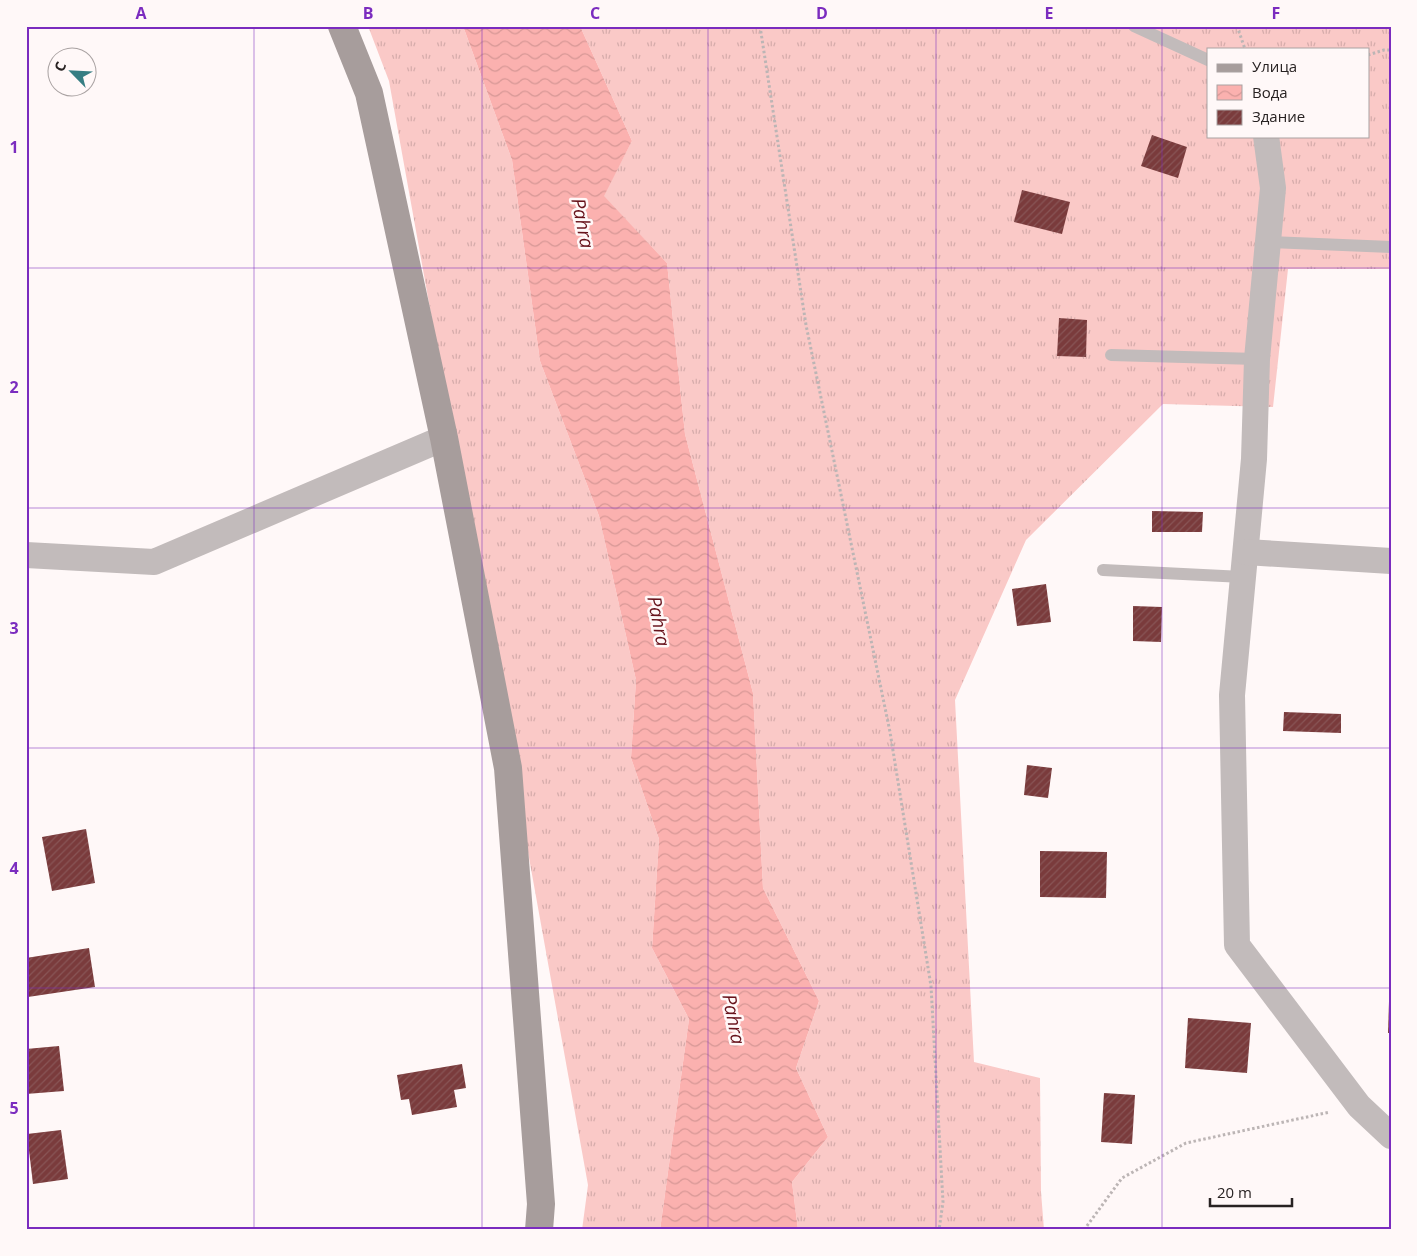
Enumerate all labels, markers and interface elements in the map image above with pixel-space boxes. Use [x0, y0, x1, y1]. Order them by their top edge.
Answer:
text: A [135, 2, 147, 24]
text: B [363, 2, 373, 24]
text: C [590, 2, 600, 24]
text: D [816, 2, 828, 24]
text: E [1045, 2, 1054, 24]
text: F [1272, 2, 1280, 24]
north arrow [48, 48, 98, 98]
legend [1207, 48, 1370, 138]
text: Улица [1252, 56, 1297, 76]
text: С [49, 58, 70, 74]
text: Вода [1252, 82, 1288, 102]
text: Здание [1252, 106, 1305, 126]
text: 1 [9, 136, 19, 158]
water label: Pahra [565, 196, 601, 251]
text: 2 [9, 376, 19, 398]
water label: Pahra [641, 594, 677, 649]
text: 3 [9, 617, 19, 639]
text: 4 [9, 857, 19, 879]
water label: Pahra [716, 992, 752, 1047]
text: 5 [9, 1097, 19, 1119]
scale bar [1210, 1176, 1292, 1208]
text: 20 m [1217, 1182, 1252, 1202]

